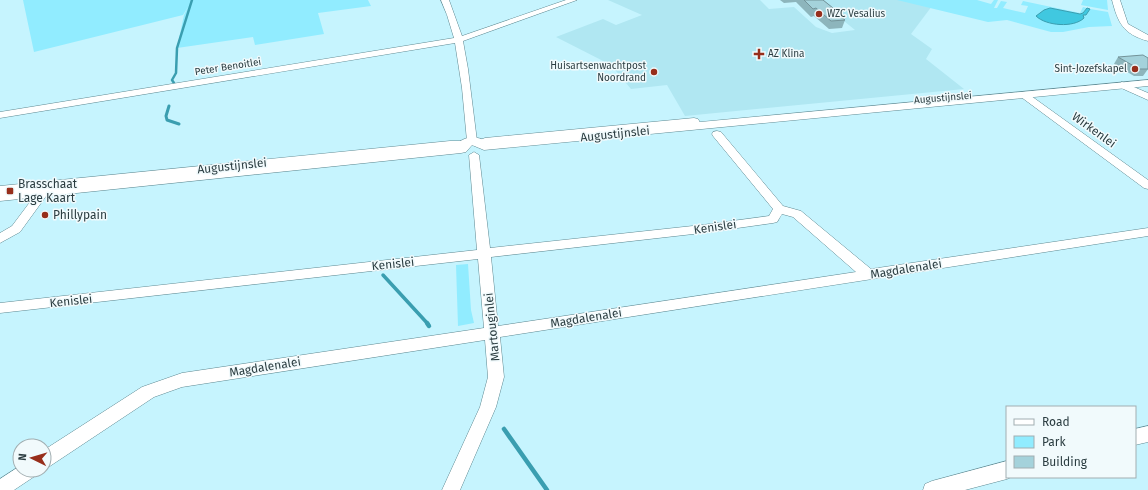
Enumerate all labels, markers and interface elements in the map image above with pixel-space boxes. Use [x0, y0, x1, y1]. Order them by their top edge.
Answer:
place label: WZC Vesalius [827, 8, 886, 20]
marker: WZC Vesalius [814, 9, 824, 19]
marker: AZ Klina [753, 48, 765, 60]
place label: AZ Klina [768, 48, 805, 60]
street label: Peter Benoitlei [194, 56, 262, 78]
place label: Huisartsenwachtpost Noordrand [550, 60, 646, 84]
place label: Sint-Jozefskapel [1054, 63, 1127, 75]
marker: Sint-Jozefskapel [1130, 64, 1140, 74]
marker: Huisartsenwachtpost Noordrand [649, 67, 659, 77]
street label: Augustijnslei [914, 89, 973, 107]
street label: Wirkenlei [1069, 109, 1119, 151]
street label: Augustijnslei [580, 123, 650, 145]
street label: Augustijnslei [197, 155, 267, 177]
place label: Brasschaat Lage Kaart [18, 177, 78, 205]
marker: Brasschaat Lage Kaart [5, 186, 15, 196]
place label: Phillypain [53, 208, 107, 222]
marker: Phillypain [40, 210, 50, 220]
street label: Kenislei [693, 217, 737, 237]
street label: Kenislei [371, 255, 415, 273]
street label: Magdalenalei [869, 256, 943, 282]
street label: Kenislei [49, 292, 93, 310]
street label: Martouginlei [481, 292, 503, 362]
street label: Magdalenalei [549, 305, 623, 331]
street label: Magdalenalei [228, 354, 302, 380]
legend [1006, 406, 1136, 478]
text: Road [1042, 415, 1070, 429]
text: Park [1042, 435, 1066, 449]
north arrow [12, 438, 52, 478]
text: N [16, 453, 29, 461]
text: Building [1042, 455, 1088, 469]

